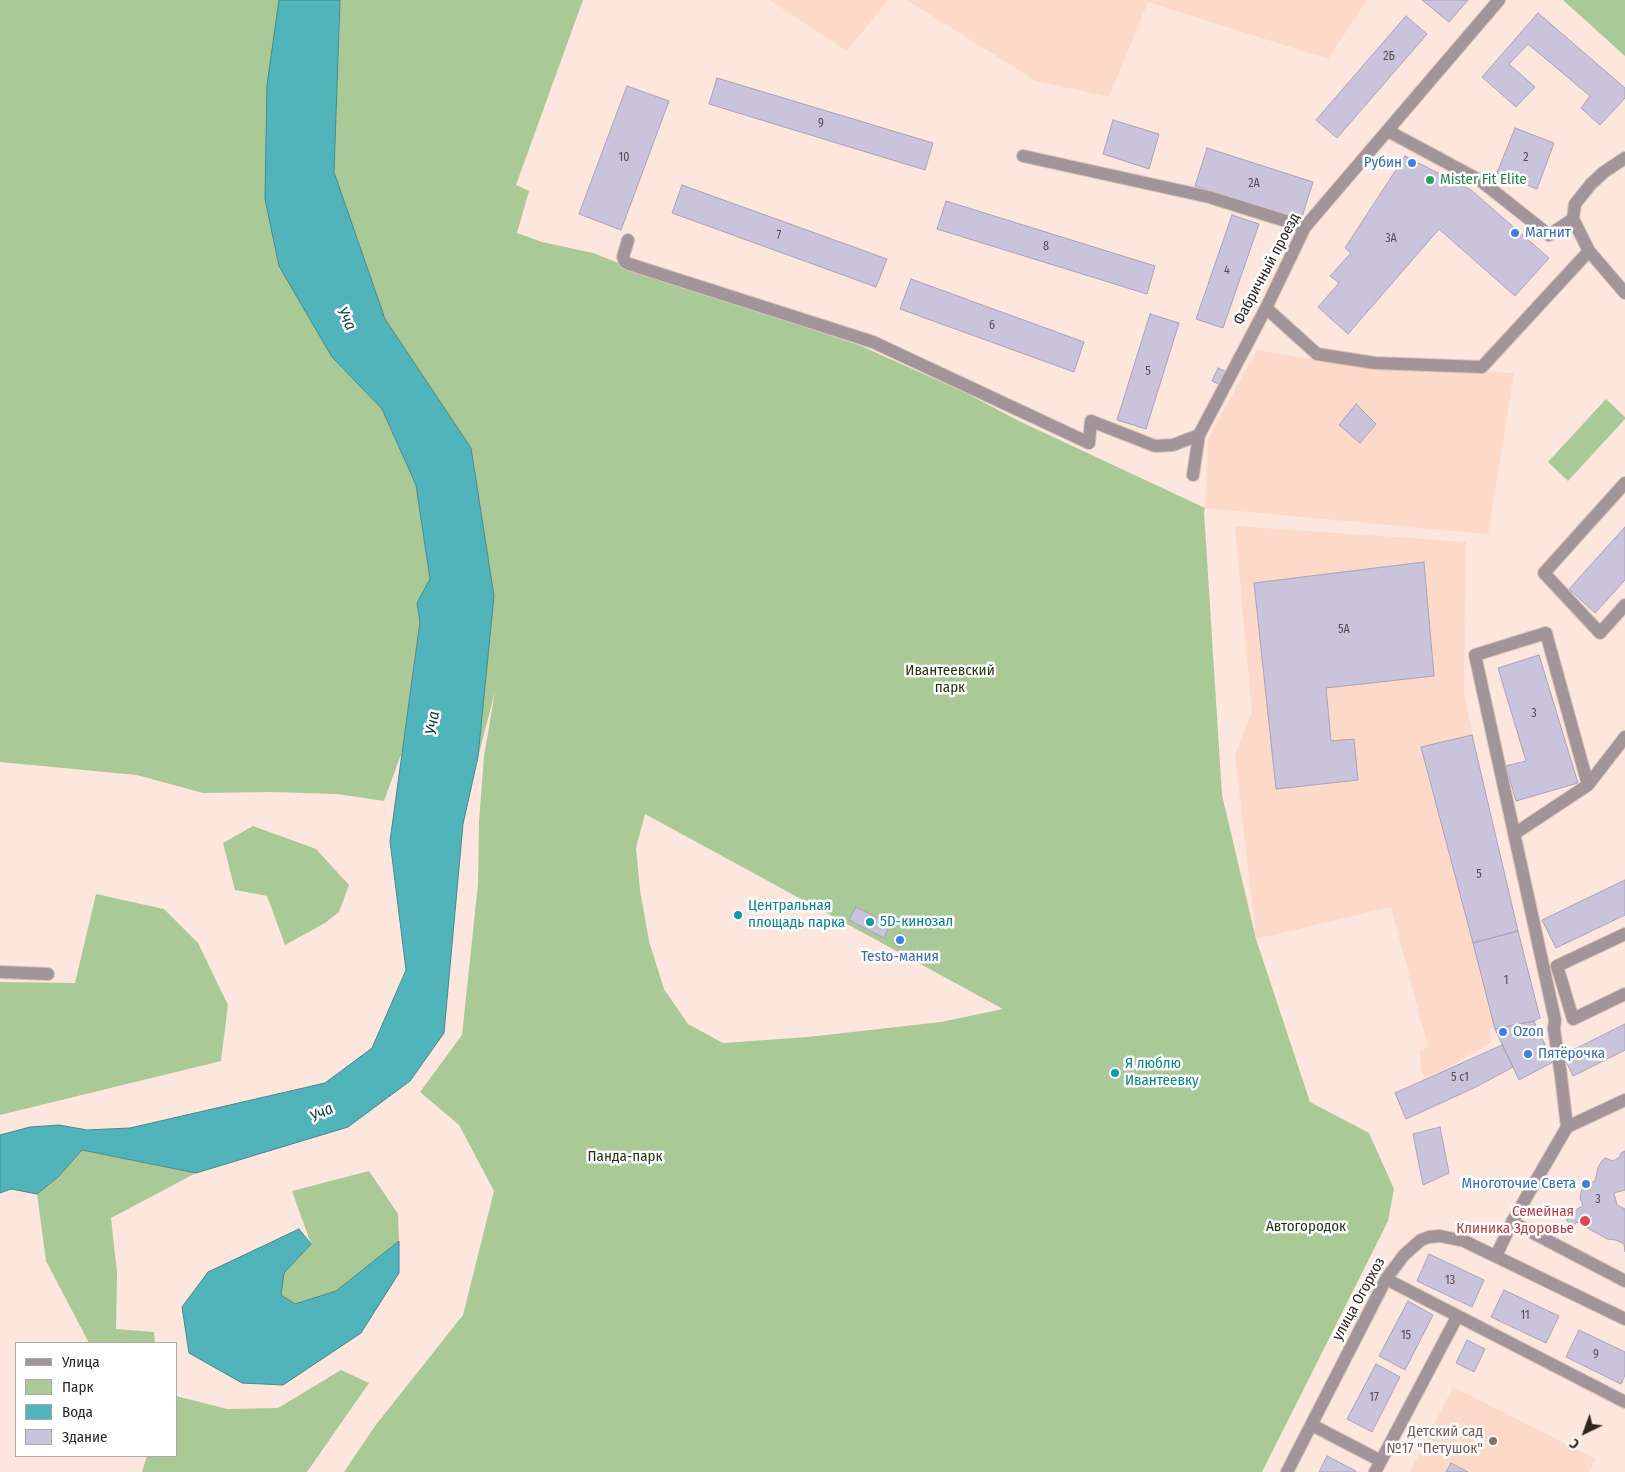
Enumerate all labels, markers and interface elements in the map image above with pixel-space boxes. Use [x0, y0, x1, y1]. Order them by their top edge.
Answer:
house number: 2Б [1383, 50, 1395, 64]
house number: 9 [818, 117, 824, 131]
house number: 10 [619, 151, 629, 165]
house number: 2 [1523, 151, 1529, 165]
place label: Рубин [1364, 154, 1402, 172]
marker: Рубин [1406, 157, 1418, 169]
place label: Mister Fit Elite [1440, 171, 1527, 189]
marker: Mister Fit Elite [1424, 174, 1436, 186]
house number: 2А [1248, 177, 1260, 191]
street label: Фабричный проезд [1230, 210, 1304, 328]
place label: Магнит [1525, 224, 1571, 242]
marker: Магнит [1509, 227, 1521, 239]
house number: 7 [777, 229, 781, 243]
house number: 3А [1385, 232, 1397, 246]
house number: 8 [1043, 240, 1049, 254]
house number: 4 [1224, 264, 1230, 278]
water label: Уча [332, 304, 360, 334]
house number: 6 [989, 319, 995, 333]
house number: 5 [1145, 365, 1151, 379]
house number: 5А [1338, 623, 1350, 637]
park label: Ивантеевский парк [905, 662, 995, 697]
house number: 3 [1531, 707, 1537, 721]
water label: Уча [422, 710, 444, 736]
house number: 5 [1476, 868, 1482, 882]
place label: Центральная площадь парка [748, 897, 845, 932]
marker: Центральная площадь парка [732, 909, 744, 921]
place label: 5D-кинозал [880, 913, 953, 931]
marker: 5D-кинозал [864, 916, 876, 928]
marker: Testo-мания [894, 934, 906, 946]
place label: Testo-мания [861, 948, 939, 966]
house number: 1 [1504, 974, 1508, 988]
place label: Ozon [1513, 1023, 1544, 1041]
marker: Ozon [1497, 1026, 1509, 1038]
place label: Пятёрочка [1538, 1045, 1605, 1063]
marker: Пятёрочка [1522, 1048, 1534, 1060]
place label: Я люблю Ивантеевку [1125, 1055, 1199, 1090]
marker: Я люблю Ивантеевку [1109, 1067, 1121, 1079]
house number: 5 с1 [1451, 1071, 1469, 1085]
water label: Уча [307, 1099, 337, 1127]
park label: Панда-парк [588, 1148, 662, 1166]
place label: Многоточие Света [1462, 1175, 1576, 1193]
marker: Многоточие Света [1580, 1178, 1592, 1190]
house number: 3 [1595, 1193, 1601, 1207]
place label: Семейная Клиника Здоровье [1456, 1203, 1574, 1238]
marker: Семейная Клиника Здоровье [1578, 1214, 1592, 1228]
park label: Автогородок [1266, 1218, 1346, 1236]
street label: улица Огорхоз [1329, 1254, 1389, 1344]
house number: 13 [1445, 1274, 1455, 1288]
house number: 11 [1520, 1309, 1530, 1323]
house number: 15 [1401, 1329, 1411, 1343]
legend [15, 1342, 178, 1457]
house number: 9 [1593, 1348, 1599, 1362]
text: Улица [62, 1353, 100, 1371]
text: Парк [62, 1378, 93, 1396]
house number: 17 [1369, 1391, 1379, 1405]
text: Вода [62, 1403, 93, 1421]
north arrow [1560, 1407, 1610, 1457]
place label: Детский сад №17 "Петушок" [1387, 1423, 1483, 1458]
text: Здание [62, 1428, 108, 1446]
marker: Детский сад №17 "Петушок" [1487, 1435, 1499, 1447]
text: С [1566, 1435, 1583, 1452]

